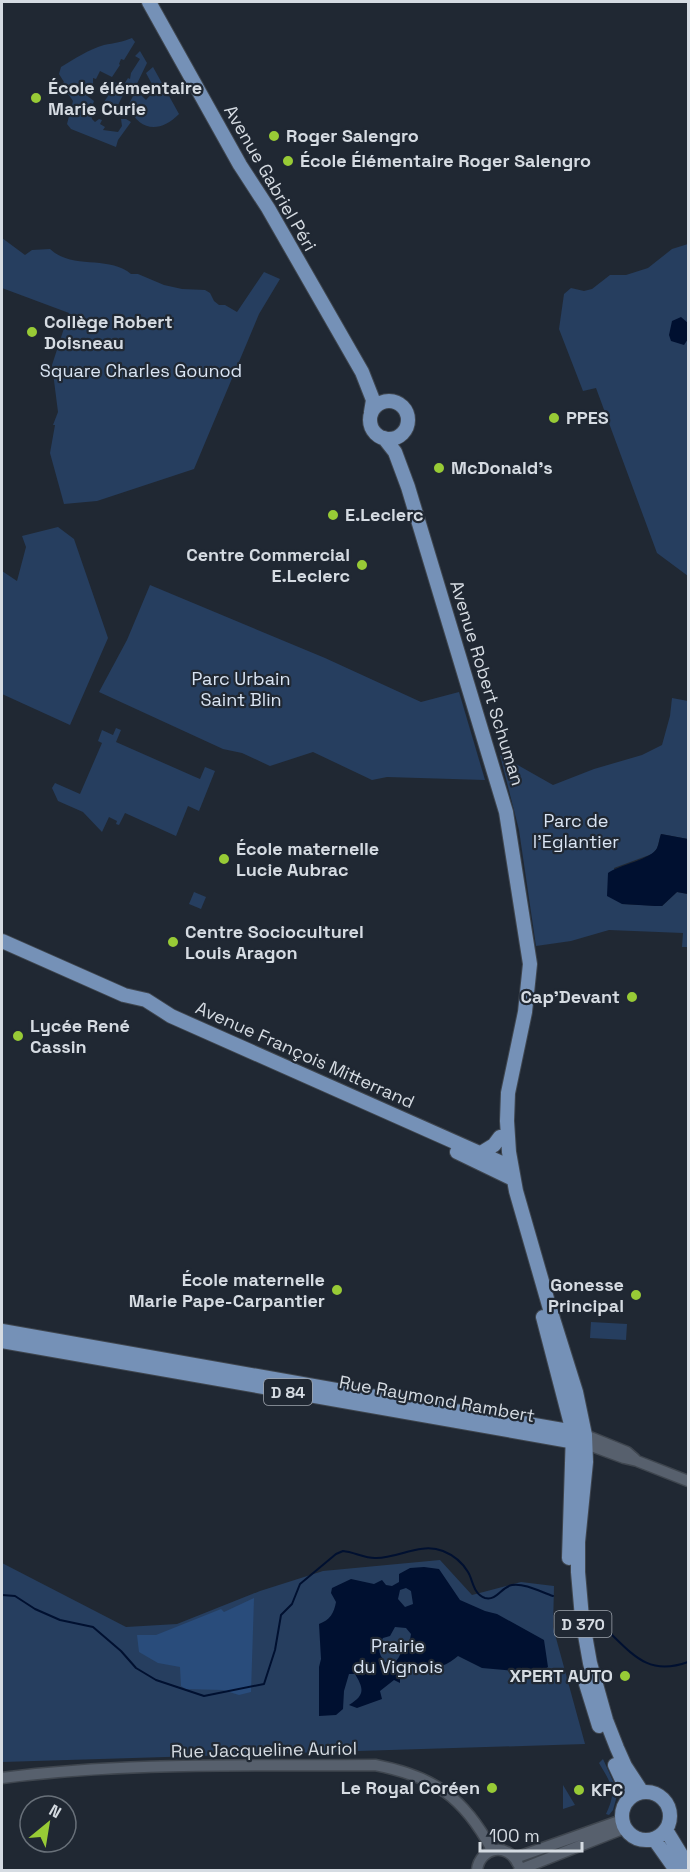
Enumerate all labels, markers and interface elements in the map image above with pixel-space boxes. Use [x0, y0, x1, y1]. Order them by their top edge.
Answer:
place label: École élémentaire Marie Curie [48, 76, 202, 120]
marker: École élémentaire Marie Curie [29, 91, 43, 105]
street label: Avenue Gabriel Péri [219, 100, 322, 255]
place label: Roger Salengro [286, 124, 419, 147]
marker: Roger Salengro [267, 129, 281, 143]
place label: École Élémentaire Roger Salengro [300, 149, 591, 172]
marker: École Élémentaire Roger Salengro [281, 154, 295, 168]
place label: Collège Robert Doisneau [44, 310, 173, 354]
marker: Collège Robert Doisneau [25, 325, 39, 339]
park label: Square Charles Gounod [40, 359, 242, 382]
place label: PPES [566, 406, 609, 429]
marker: PPES [547, 411, 561, 425]
place label: McDonald's [451, 456, 553, 479]
marker: McDonald's [432, 461, 446, 475]
place label: E.Leclerc [345, 503, 424, 526]
marker: E.Leclerc [326, 508, 340, 522]
place label: Centre Commercial E.Leclerc [186, 543, 350, 587]
marker: Centre Commercial E.Leclerc [355, 558, 369, 572]
street label: Avenue Robert Schuman [445, 578, 530, 788]
park label: Parc Urbain Saint Blin [192, 667, 290, 711]
park label: Parc de l'Eglantier [533, 809, 619, 853]
place label: École maternelle Lucie Aubrac [236, 837, 379, 881]
marker: École maternelle Lucie Aubrac [217, 852, 231, 866]
place label: Centre Socioculturel Louis Aragon [185, 920, 364, 964]
marker: Centre Socioculturel Louis Aragon [166, 935, 180, 949]
place label: Cap'Devant [520, 985, 620, 1008]
marker: Cap'Devant [625, 990, 639, 1004]
street label: Avenue François Mitterrand [192, 996, 418, 1113]
place label: Lycée René Cassin [30, 1014, 130, 1058]
marker: Lycée René Cassin [11, 1029, 25, 1043]
place label: École maternelle Marie Pape-Carpantier [129, 1268, 325, 1312]
place label: Gonesse Principal [548, 1273, 624, 1317]
marker: École maternelle Marie Pape-Carpantier [330, 1283, 344, 1297]
marker: Gonesse Principal [629, 1288, 643, 1302]
street label: Rue Raymond Rambert [337, 1370, 537, 1427]
road number: D 84 [264, 1379, 312, 1405]
road number: D 370 [554, 1611, 612, 1637]
park label: Prairie du Vignois [353, 1634, 443, 1678]
place label: XPERT AUTO [509, 1664, 613, 1687]
marker: XPERT AUTO [618, 1669, 632, 1683]
street label: Rue Jacqueline Auriol [171, 1736, 357, 1763]
place label: Le Royal Coréen [341, 1776, 480, 1799]
place label: KFC [591, 1778, 623, 1801]
marker: Le Royal Coréen [485, 1781, 499, 1795]
marker: KFC [572, 1783, 586, 1797]
north arrow [18, 1794, 78, 1854]
text: N [45, 1800, 65, 1823]
scale bar [480, 1815, 582, 1853]
text: 100 m [489, 1824, 540, 1847]

